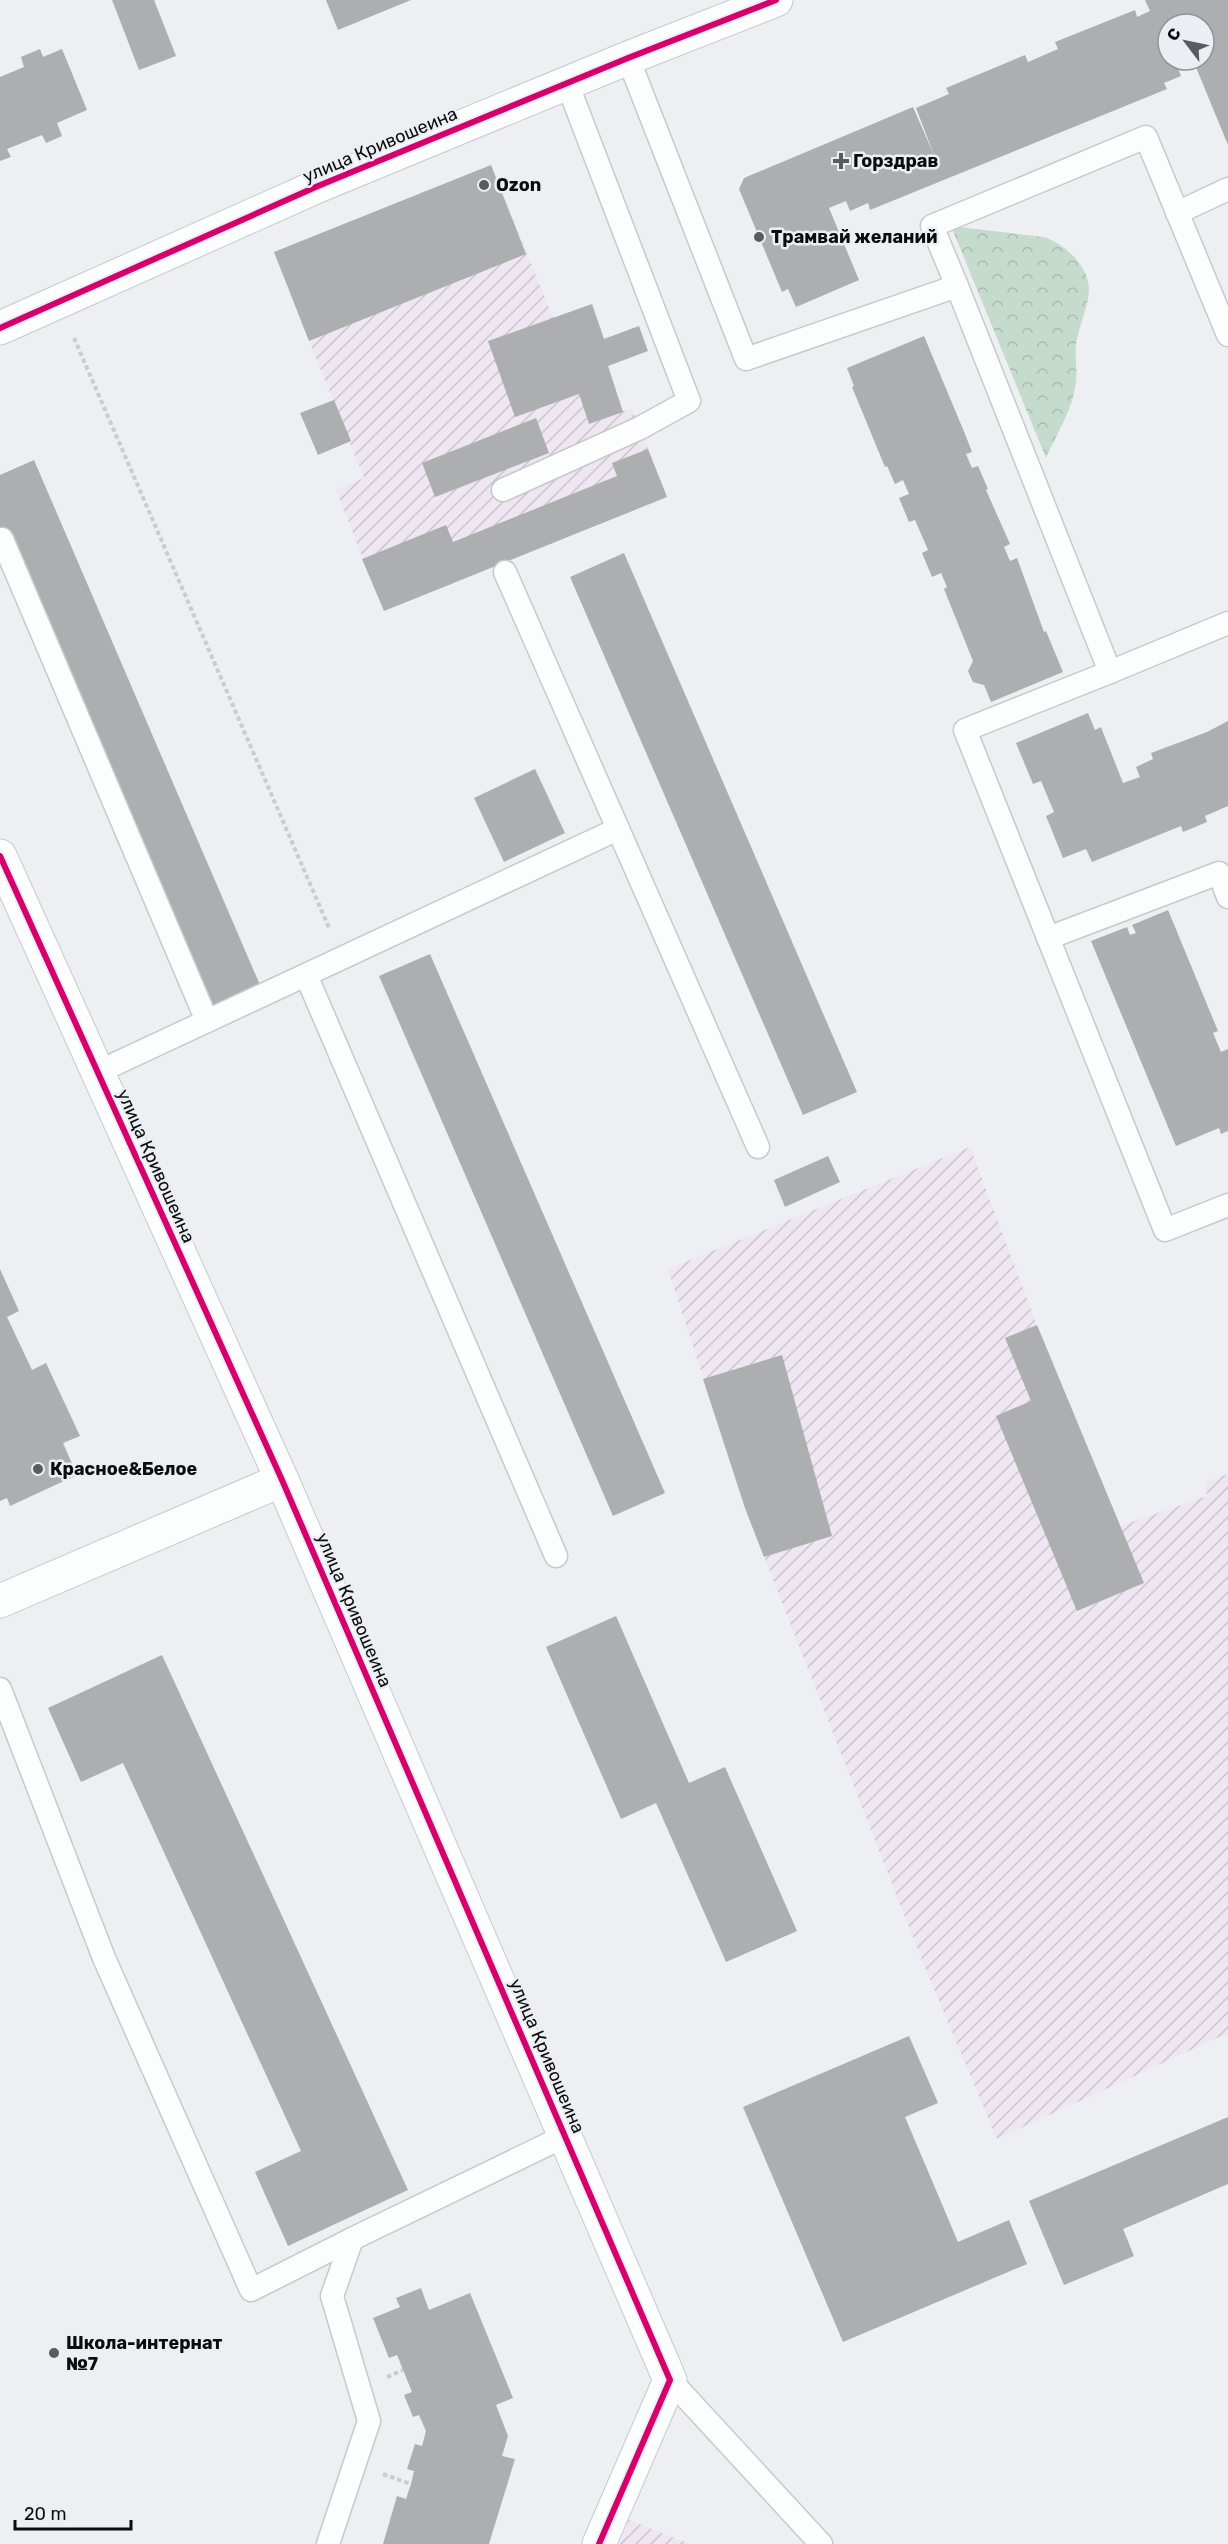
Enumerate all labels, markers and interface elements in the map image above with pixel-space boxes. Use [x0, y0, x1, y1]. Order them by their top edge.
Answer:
north arrow [1156, 12, 1216, 72]
text: С [1163, 25, 1185, 44]
street label: улица Кривошеина [299, 102, 461, 188]
place label: Горздрав [853, 150, 938, 172]
marker: Горздрав [834, 154, 848, 168]
place label: Ozon [496, 174, 541, 196]
marker: Ozon [477, 178, 491, 192]
place label: Трамвай желаний [771, 226, 938, 248]
marker: Трамвай желаний [752, 230, 766, 244]
street label: улица Кривошеина [112, 1086, 200, 1246]
place label: Красное&Белое [50, 1458, 197, 1480]
marker: Красное&Белое [31, 1462, 45, 1476]
street label: улица Кривошеина [311, 1529, 397, 1691]
street label: улица Кривошеина [504, 1975, 590, 2137]
place label: Школа-интернат №7 [66, 2332, 223, 2375]
marker: Школа-интернат №7 [47, 2346, 61, 2360]
scale bar [15, 2493, 130, 2531]
text: 20 m [24, 2503, 66, 2525]

